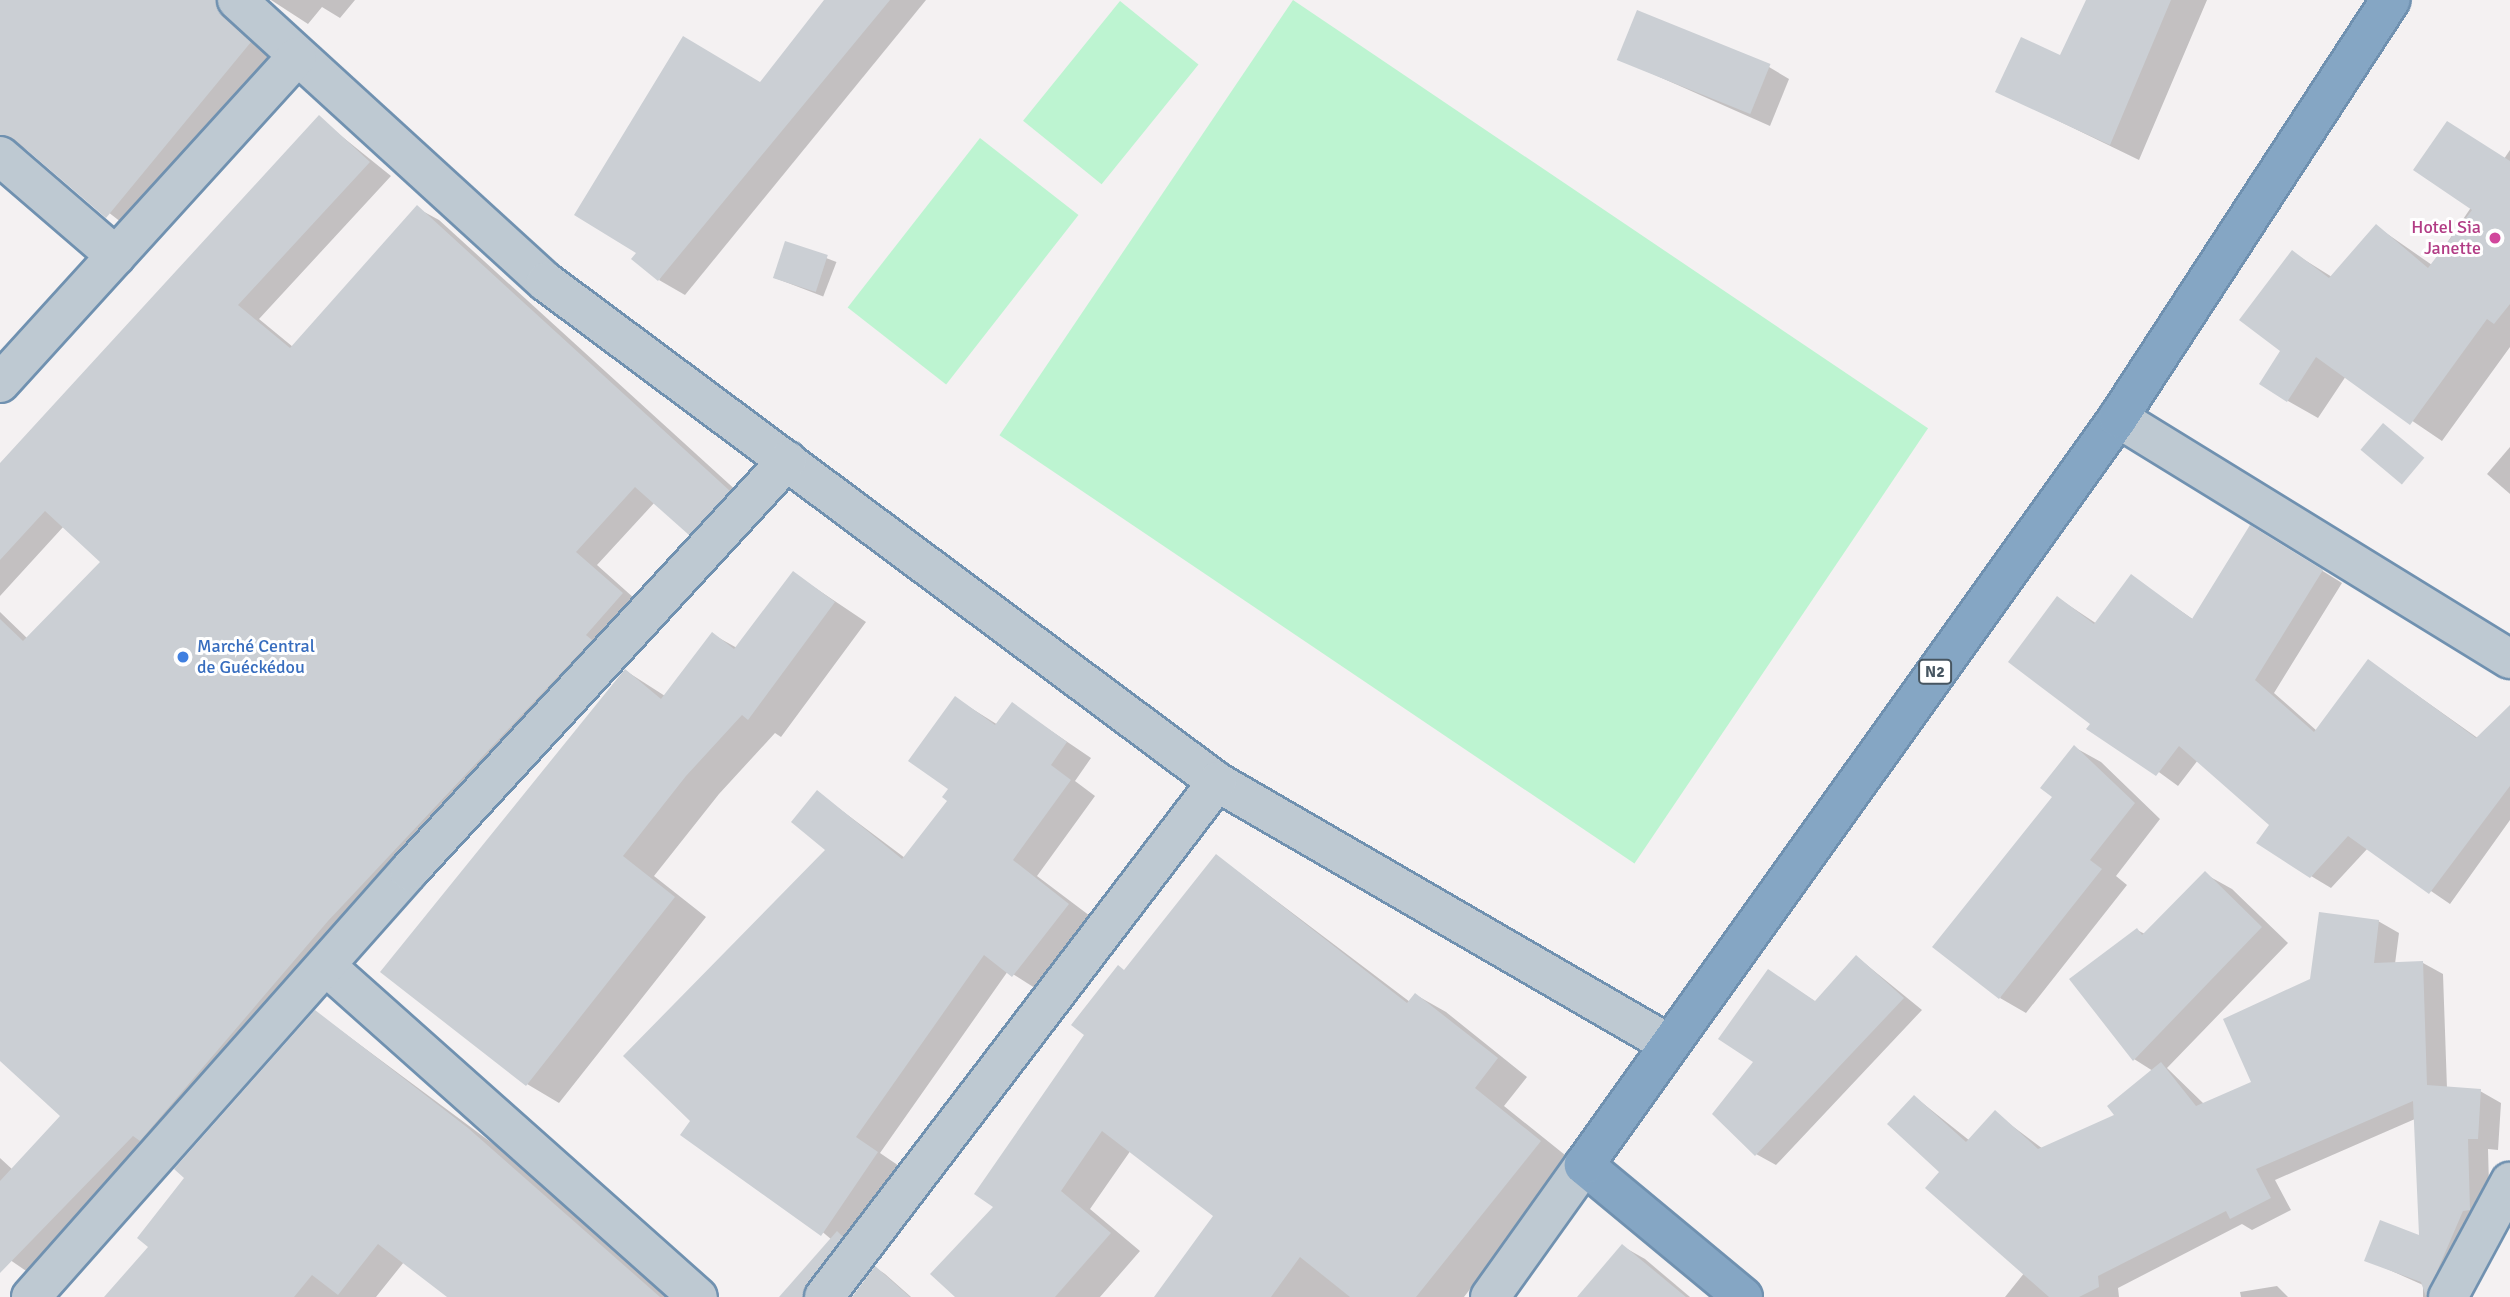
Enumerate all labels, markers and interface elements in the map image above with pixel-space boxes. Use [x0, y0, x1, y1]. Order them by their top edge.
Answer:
place label: Hotel Sia Janette [2411, 217, 2481, 260]
marker: Hotel Sia Janette [2487, 230, 2503, 246]
place label: Marché Central de Guéckédou [197, 636, 315, 678]
marker: Marché Central de Guéckédou [175, 649, 191, 665]
road number: N2 [1918, 660, 1952, 684]

